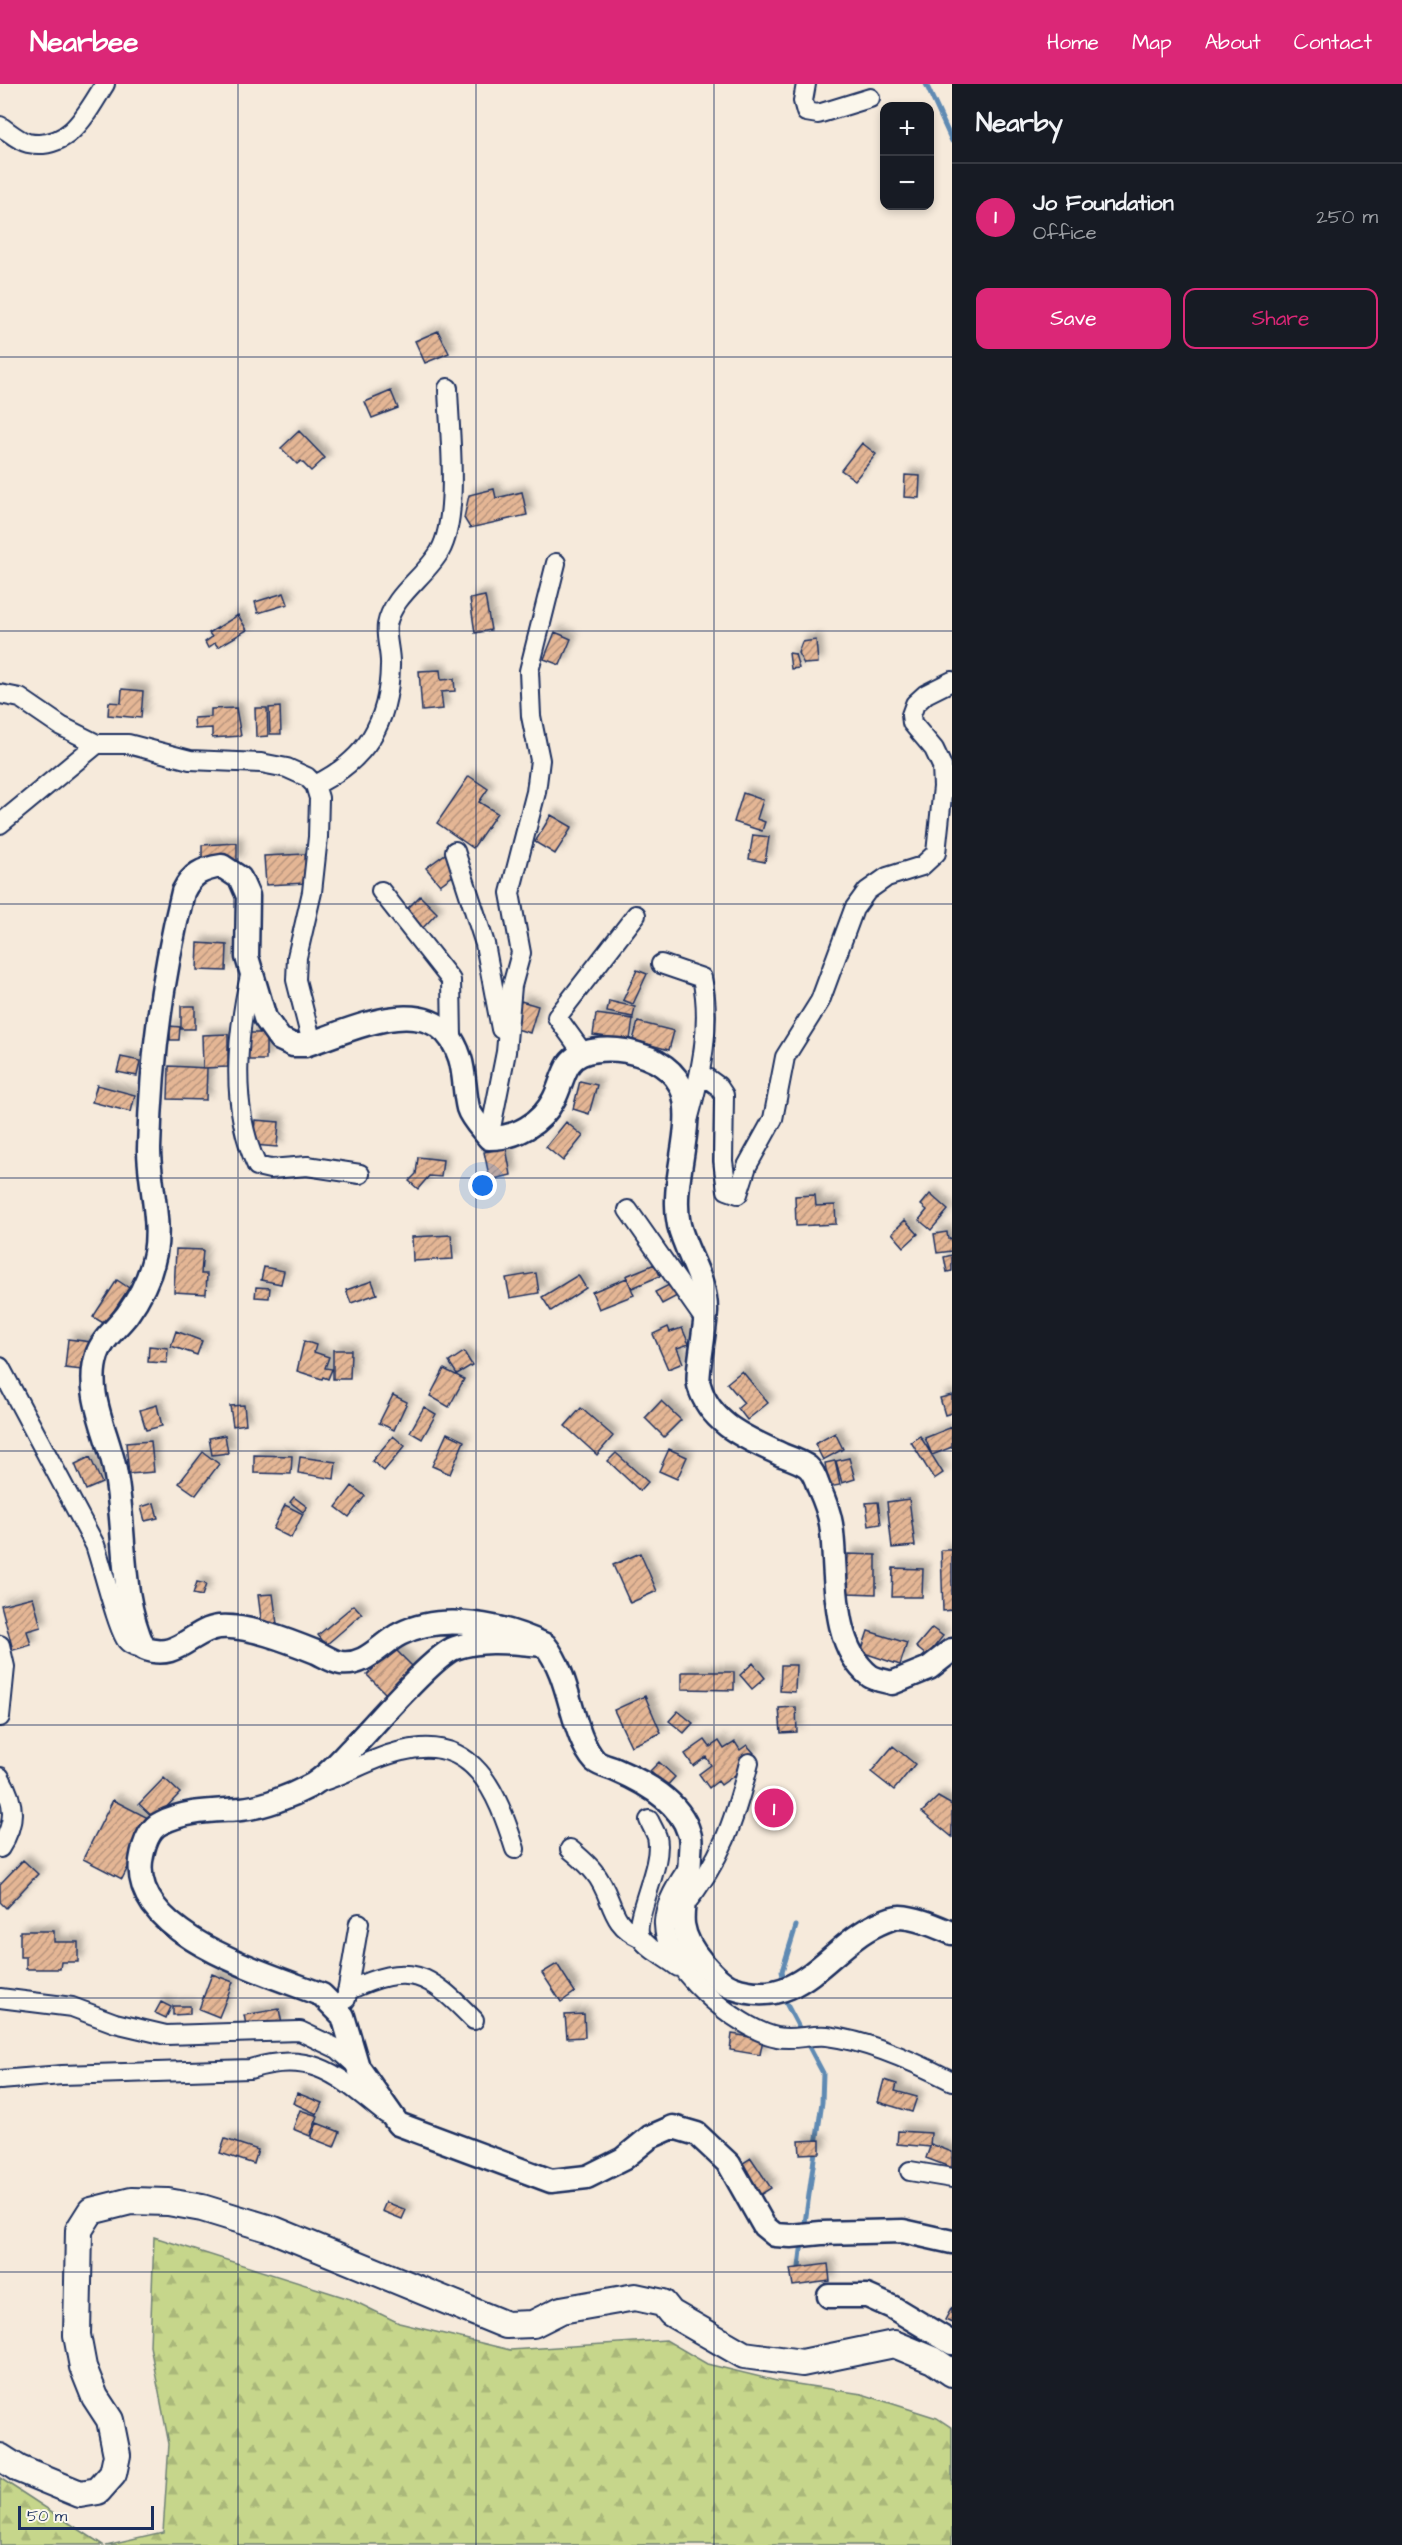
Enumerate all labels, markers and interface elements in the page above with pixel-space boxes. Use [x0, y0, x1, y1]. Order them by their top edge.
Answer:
text: Nearbee [30, 23, 138, 62]
text: Home [1047, 28, 1099, 57]
text: Map [1132, 28, 1172, 57]
text: About [1205, 28, 1261, 57]
text: Contact [1294, 28, 1372, 57]
map controls [880, 102, 934, 210]
button: + [880, 102, 934, 156]
text: Nearby [976, 105, 1063, 141]
button: − [880, 156, 934, 210]
text: Jo Foundation [1033, 188, 1174, 219]
text: 1 [994, 203, 997, 231]
text: 250 m [1316, 203, 1378, 231]
text: Office [1033, 219, 1097, 247]
button: Save [976, 288, 1171, 349]
button: Share [1183, 288, 1378, 349]
your location [468, 1171, 497, 1200]
pin: 1 [754, 1786, 794, 1830]
scale bar [18, 2503, 154, 2530]
text: 50 m [27, 2505, 67, 2527]

